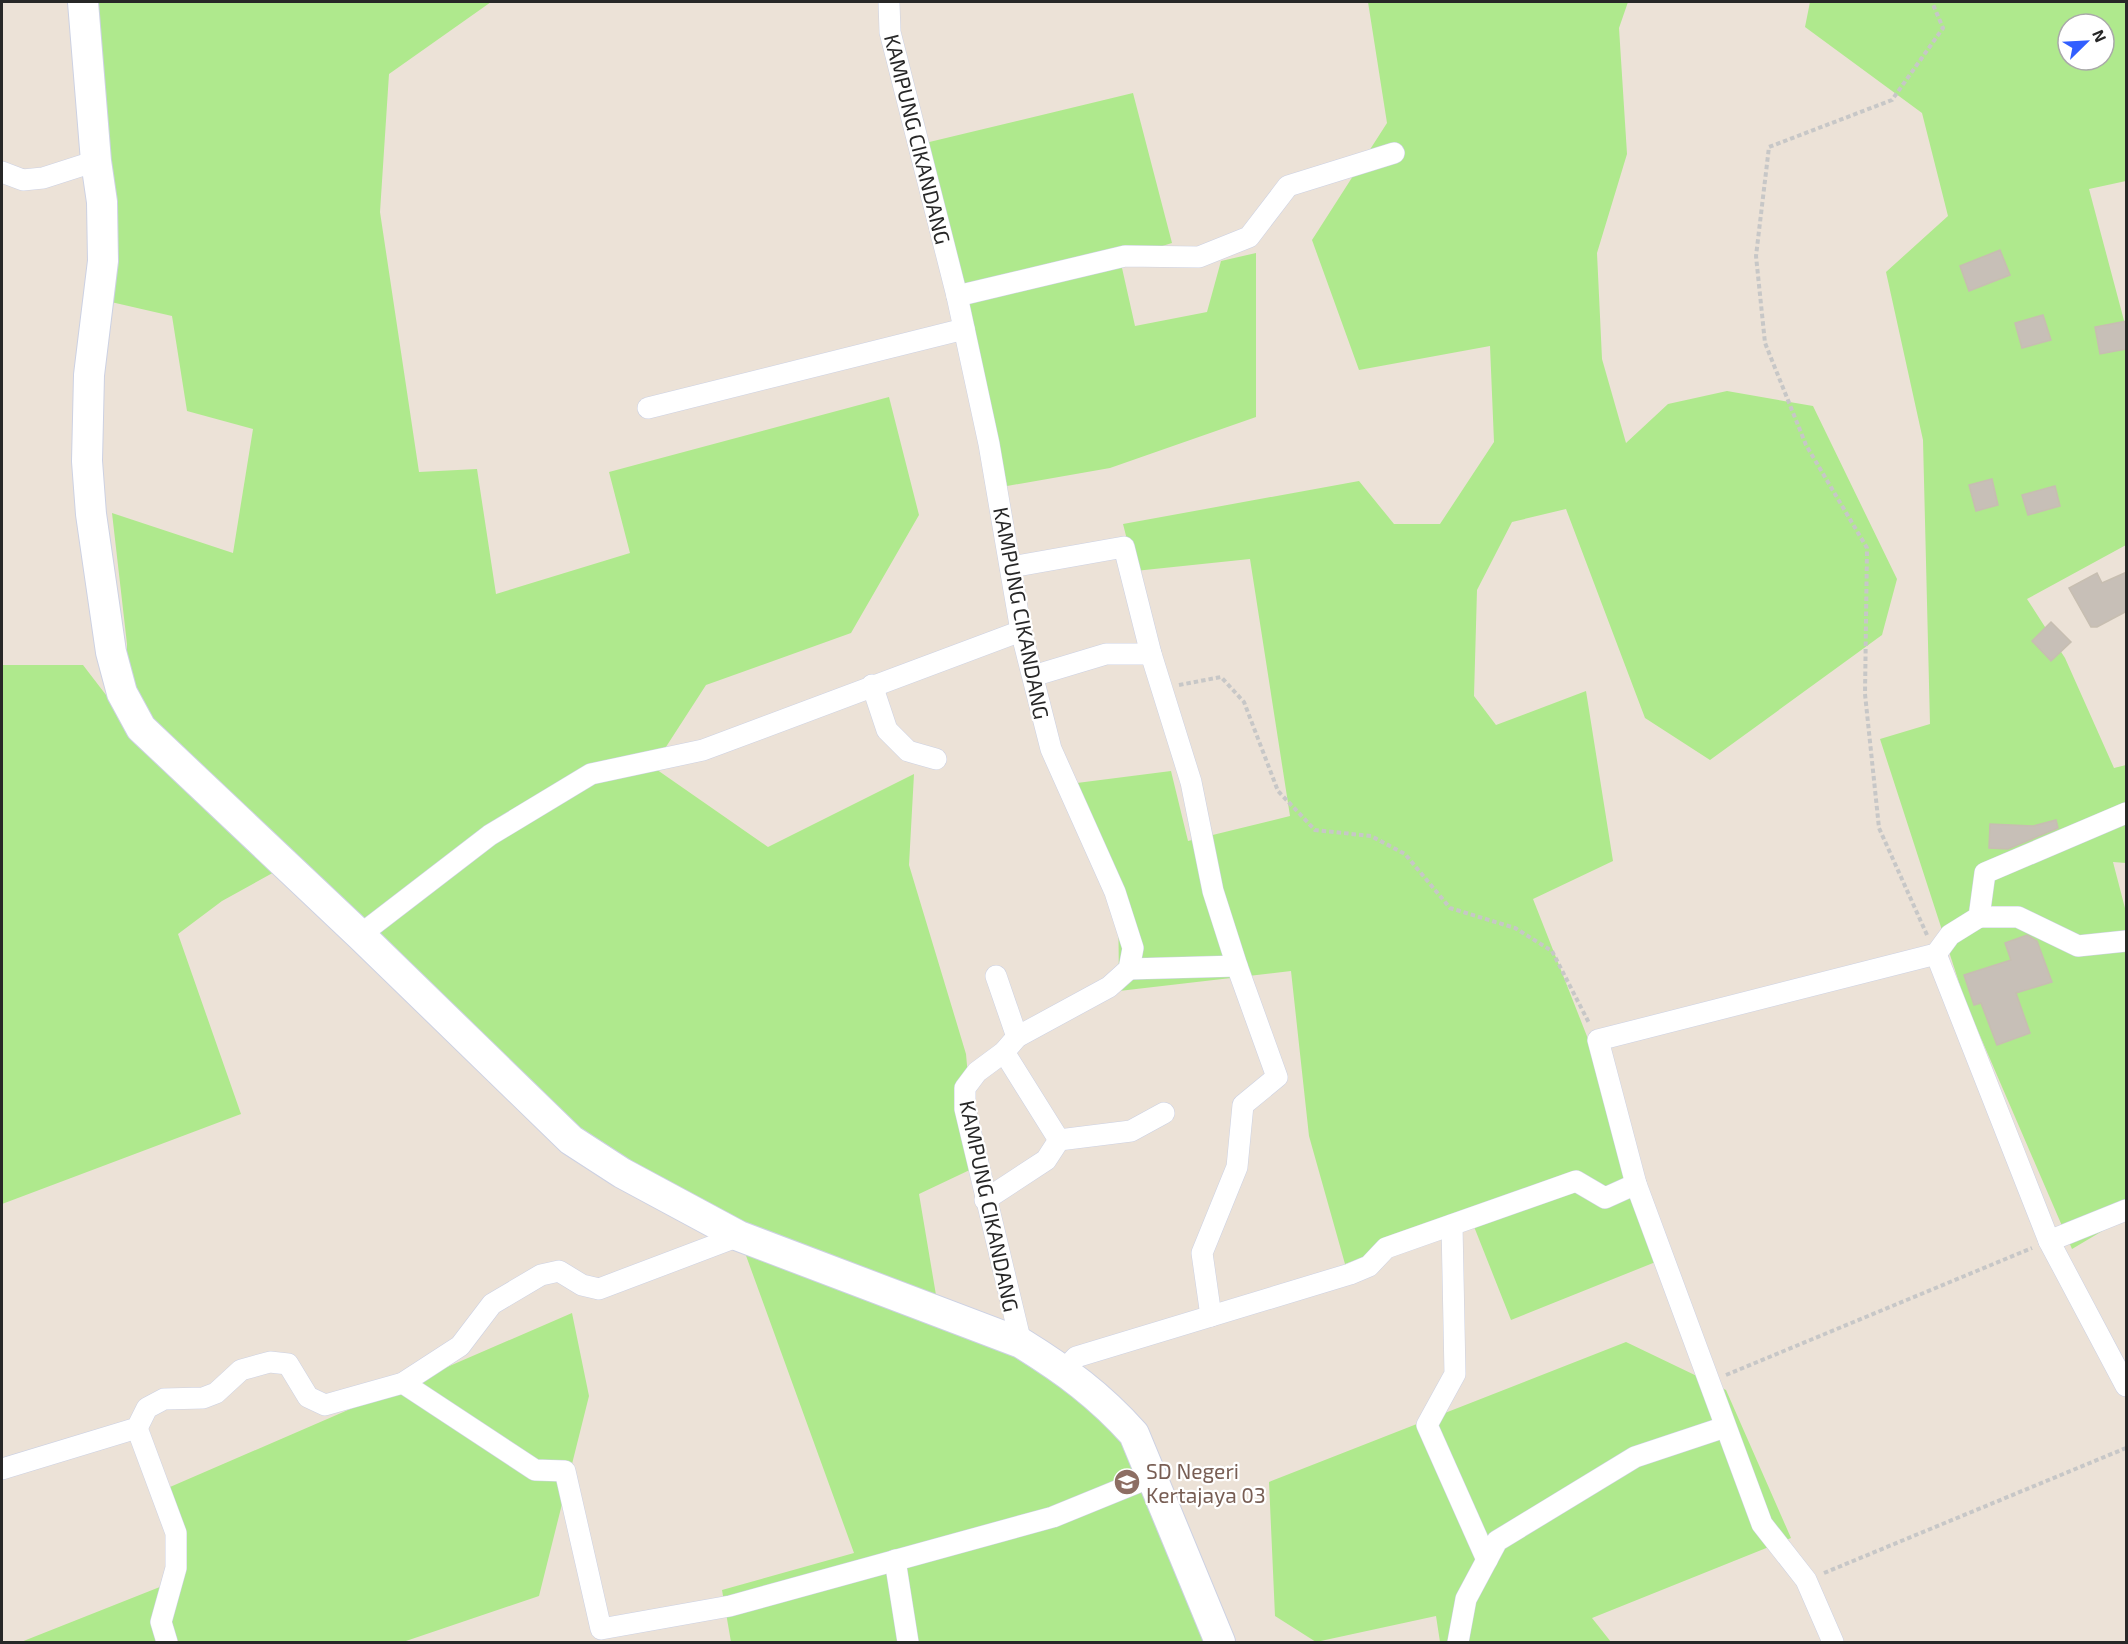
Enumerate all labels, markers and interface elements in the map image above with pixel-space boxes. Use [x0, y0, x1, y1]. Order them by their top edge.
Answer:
north arrow [2056, 12, 2116, 72]
text: N [2089, 27, 2111, 45]
street label: KAMPUNG CIKANDANG [880, 31, 956, 247]
street label: KAMPUNG CIKANDANG [989, 505, 1055, 721]
street label: KAMPUNG CIKANDANG [955, 1098, 1025, 1314]
place label: SD Negeri Kertajaya 03 [1146, 1458, 1266, 1508]
school or university icon: SD Negeri Kertajaya 03 [1112, 1467, 1142, 1497]

